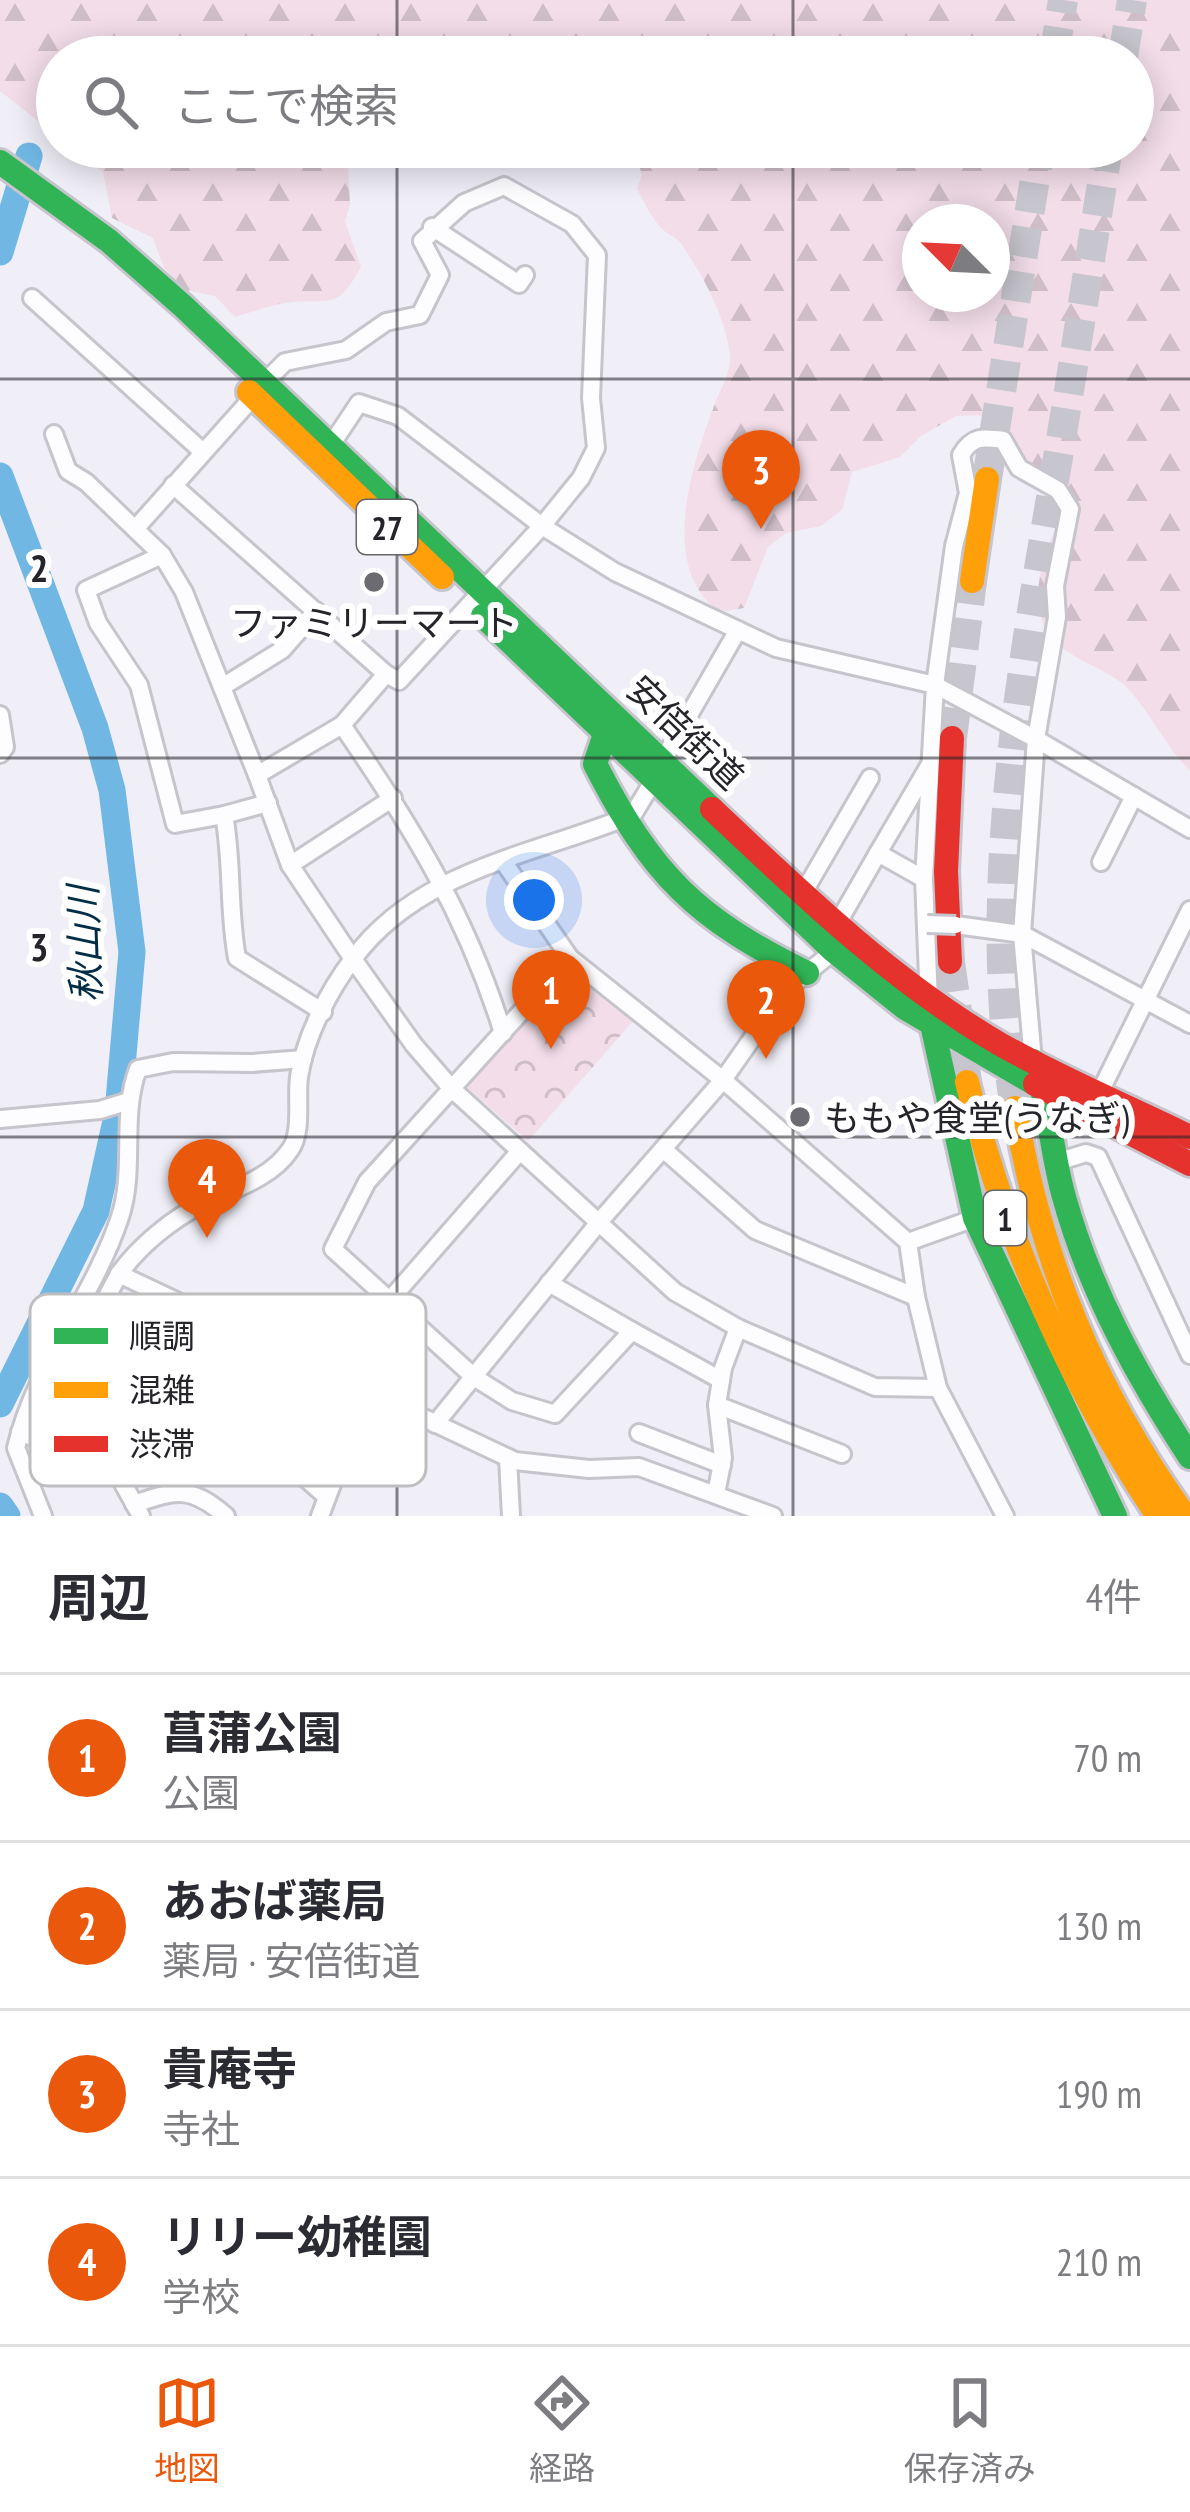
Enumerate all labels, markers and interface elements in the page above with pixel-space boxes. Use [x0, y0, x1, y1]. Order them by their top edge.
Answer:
search box [36, 36, 1154, 168]
icon: search [78, 69, 144, 135]
text: ここで検索 [174, 76, 399, 134]
north arrow [902, 204, 1010, 312]
pin: 3 [722, 430, 800, 529]
road number: 27 [357, 500, 417, 554]
text: 2 [30, 542, 48, 593]
marker: ファミリーマート [361, 569, 387, 595]
place label: ファミリーマート [230, 599, 518, 646]
street label: 安倍街道 [618, 665, 754, 799]
your location [504, 870, 564, 930]
water label: 秋山川 [56, 881, 112, 1003]
text: 3 [30, 921, 48, 972]
pin: 1 [512, 950, 590, 1049]
pin: 2 [727, 960, 805, 1059]
place label: ももや食堂(うなぎ) [824, 1094, 1129, 1141]
marker: ももや食堂(うなぎ) [787, 1104, 813, 1130]
pin: 4 [168, 1139, 246, 1238]
road number: 1 [984, 1191, 1026, 1245]
legend [30, 1294, 426, 1486]
text: 順調 [129, 1314, 195, 1357]
text: 混雑 [129, 1368, 195, 1411]
text: 渋滞 [129, 1422, 195, 1465]
text: 周辺 [48, 1564, 150, 1630]
text: 4件 [1085, 1571, 1142, 1622]
text: 菖蒲公園 [162, 1703, 342, 1761]
text: 1 [78, 1732, 96, 1783]
text: 70 m [1073, 1732, 1142, 1783]
text: 公園 [162, 1767, 240, 1818]
text: あおば薬局 [162, 1871, 387, 1929]
text: 2 [78, 1900, 96, 1951]
text: 130 m [1056, 1900, 1142, 1951]
text: 薬局 · 安倍街道 [162, 1935, 421, 1986]
text: 貴庵寺 [162, 2039, 297, 2097]
text: 3 [78, 2068, 96, 2119]
text: 190 m [1056, 2068, 1142, 2119]
text: 寺社 [162, 2103, 240, 2154]
text: リリー幼稚園 [162, 2207, 432, 2265]
text: 4 [78, 2236, 96, 2287]
text: 210 m [1056, 2236, 1142, 2287]
text: 学校 [162, 2271, 240, 2322]
tab: 地図 [154, 2370, 220, 2490]
tab: 経路 [529, 2370, 595, 2490]
tab: 保存済み [904, 2370, 1036, 2490]

